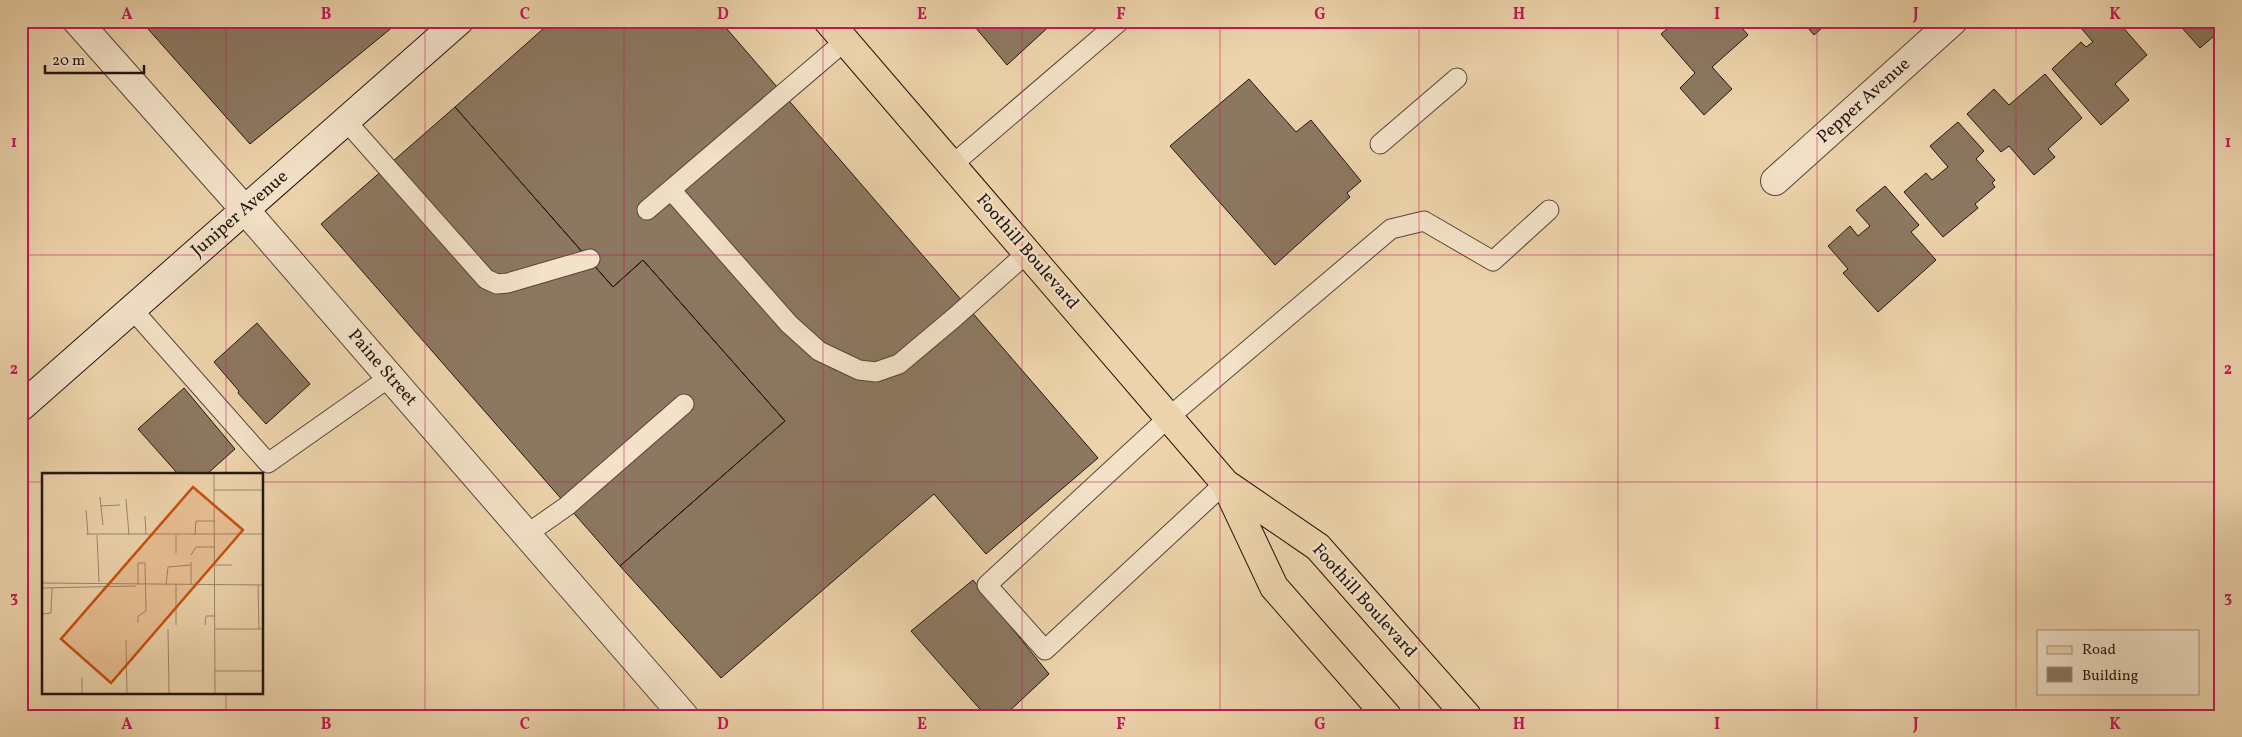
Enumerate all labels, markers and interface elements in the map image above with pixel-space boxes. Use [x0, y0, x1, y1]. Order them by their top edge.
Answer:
text: A [121, 4, 133, 26]
text: B [321, 4, 332, 26]
text: C [520, 4, 530, 26]
text: D [717, 4, 729, 26]
text: E [917, 4, 927, 26]
text: F [1116, 4, 1126, 26]
text: G [1314, 4, 1326, 26]
text: H [1513, 4, 1525, 26]
text: I [1714, 4, 1720, 26]
text: J [1912, 4, 1919, 26]
text: K [2109, 4, 2121, 26]
scale bar [45, 42, 144, 74]
text: 20 m [52, 51, 85, 72]
street label: Pepper Avenue [1812, 52, 1916, 150]
text: 1 [11, 132, 17, 154]
text: 1 [2225, 132, 2231, 154]
street label: Juniper Avenue [186, 165, 294, 263]
street label: Foothill Boulevard [970, 189, 1084, 315]
street label: Paine Street [341, 324, 423, 412]
text: 2 [10, 359, 18, 381]
text: 2 [2224, 359, 2232, 381]
inset map [42, 473, 264, 694]
street label: Foothill Boulevard [1306, 538, 1422, 664]
text: 3 [10, 587, 18, 609]
text: 3 [2224, 587, 2232, 609]
legend [2037, 630, 2200, 694]
text: Road [2082, 640, 2116, 661]
text: Building [2082, 666, 2139, 687]
text: A [121, 714, 133, 736]
text: B [321, 714, 332, 736]
text: C [520, 714, 530, 736]
text: D [717, 714, 729, 736]
text: E [917, 714, 927, 736]
text: F [1116, 714, 1126, 736]
text: G [1314, 714, 1326, 736]
text: H [1513, 714, 1525, 736]
text: I [1714, 714, 1720, 736]
text: J [1912, 714, 1919, 736]
text: K [2109, 714, 2121, 736]

